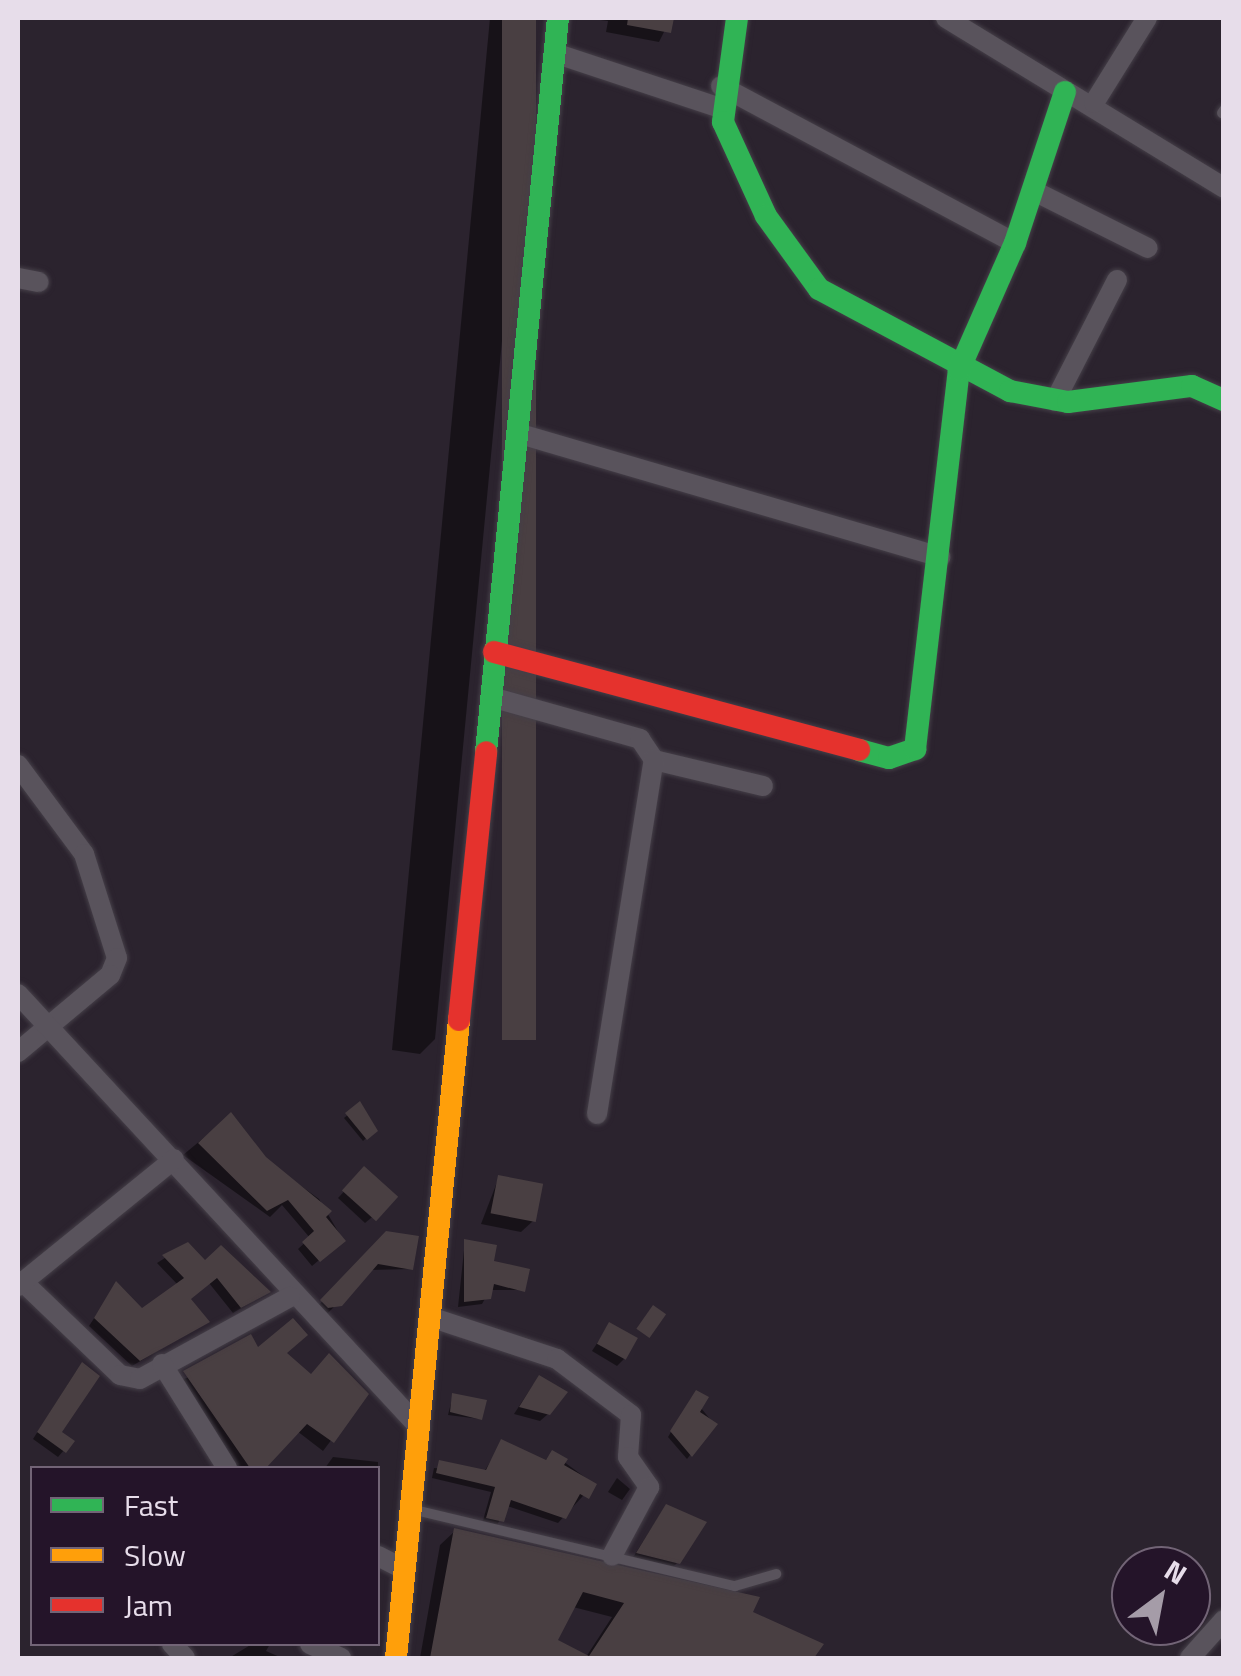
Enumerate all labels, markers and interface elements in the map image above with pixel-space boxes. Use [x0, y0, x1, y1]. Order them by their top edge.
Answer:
legend [30, 1466, 380, 1646]
text: Fast [124, 1482, 178, 1528]
text: Slow [124, 1532, 186, 1578]
north arrow [1111, 1546, 1211, 1646]
text: N [1156, 1548, 1196, 1595]
text: Jam [124, 1582, 173, 1628]

